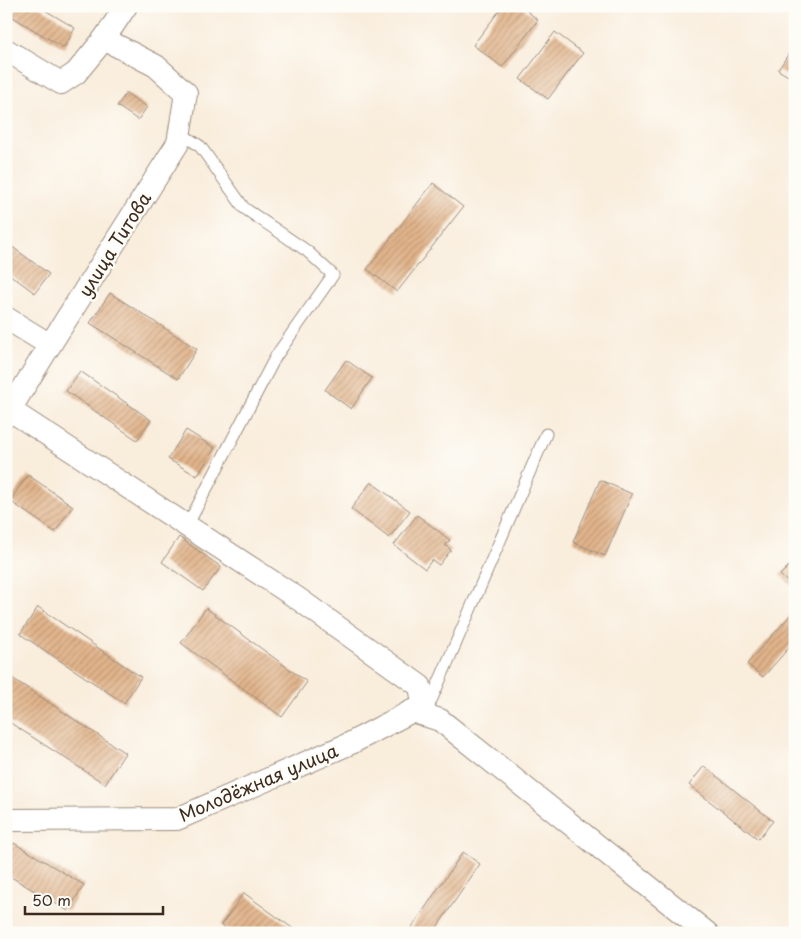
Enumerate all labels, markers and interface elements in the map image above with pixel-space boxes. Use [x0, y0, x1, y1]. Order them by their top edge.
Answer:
street label: улица Титова [71, 186, 157, 302]
street label: Молодёжная улица [174, 736, 342, 828]
scale bar [25, 884, 162, 916]
text: 50 m [32, 888, 71, 911]

